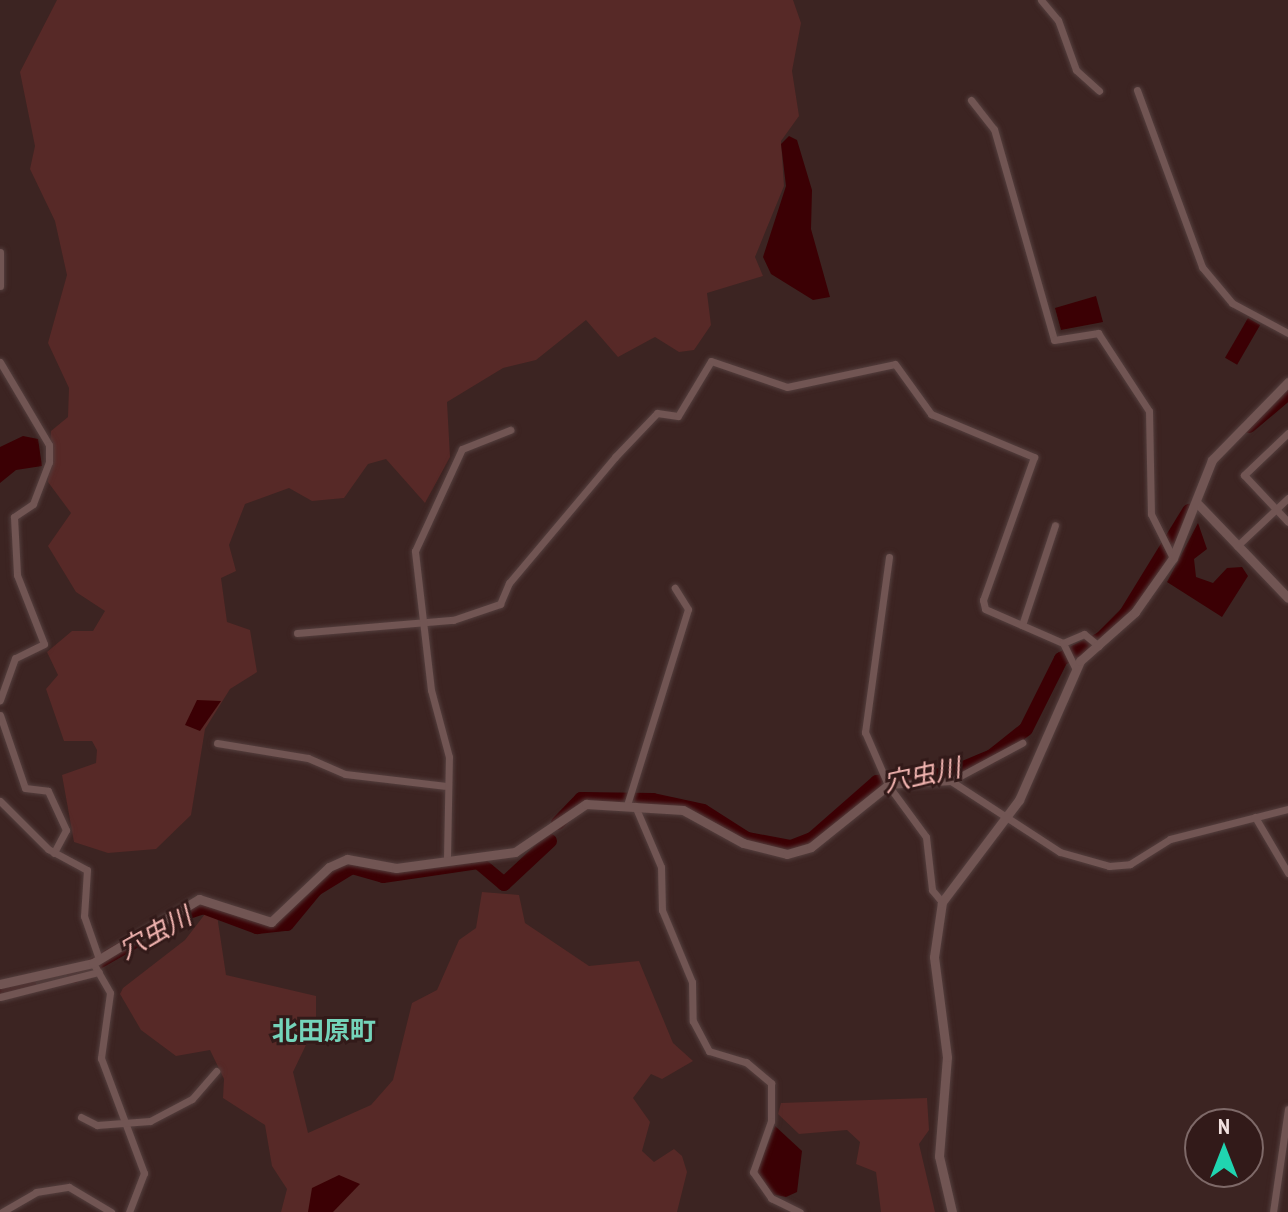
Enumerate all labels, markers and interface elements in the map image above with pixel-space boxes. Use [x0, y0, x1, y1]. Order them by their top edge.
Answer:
water label: 穴虫川 [881, 752, 963, 798]
water label: 穴虫川 [113, 900, 197, 966]
district label: 北田原町 [272, 1015, 376, 1047]
north arrow [1184, 1108, 1264, 1188]
text: N [1218, 1112, 1230, 1140]

